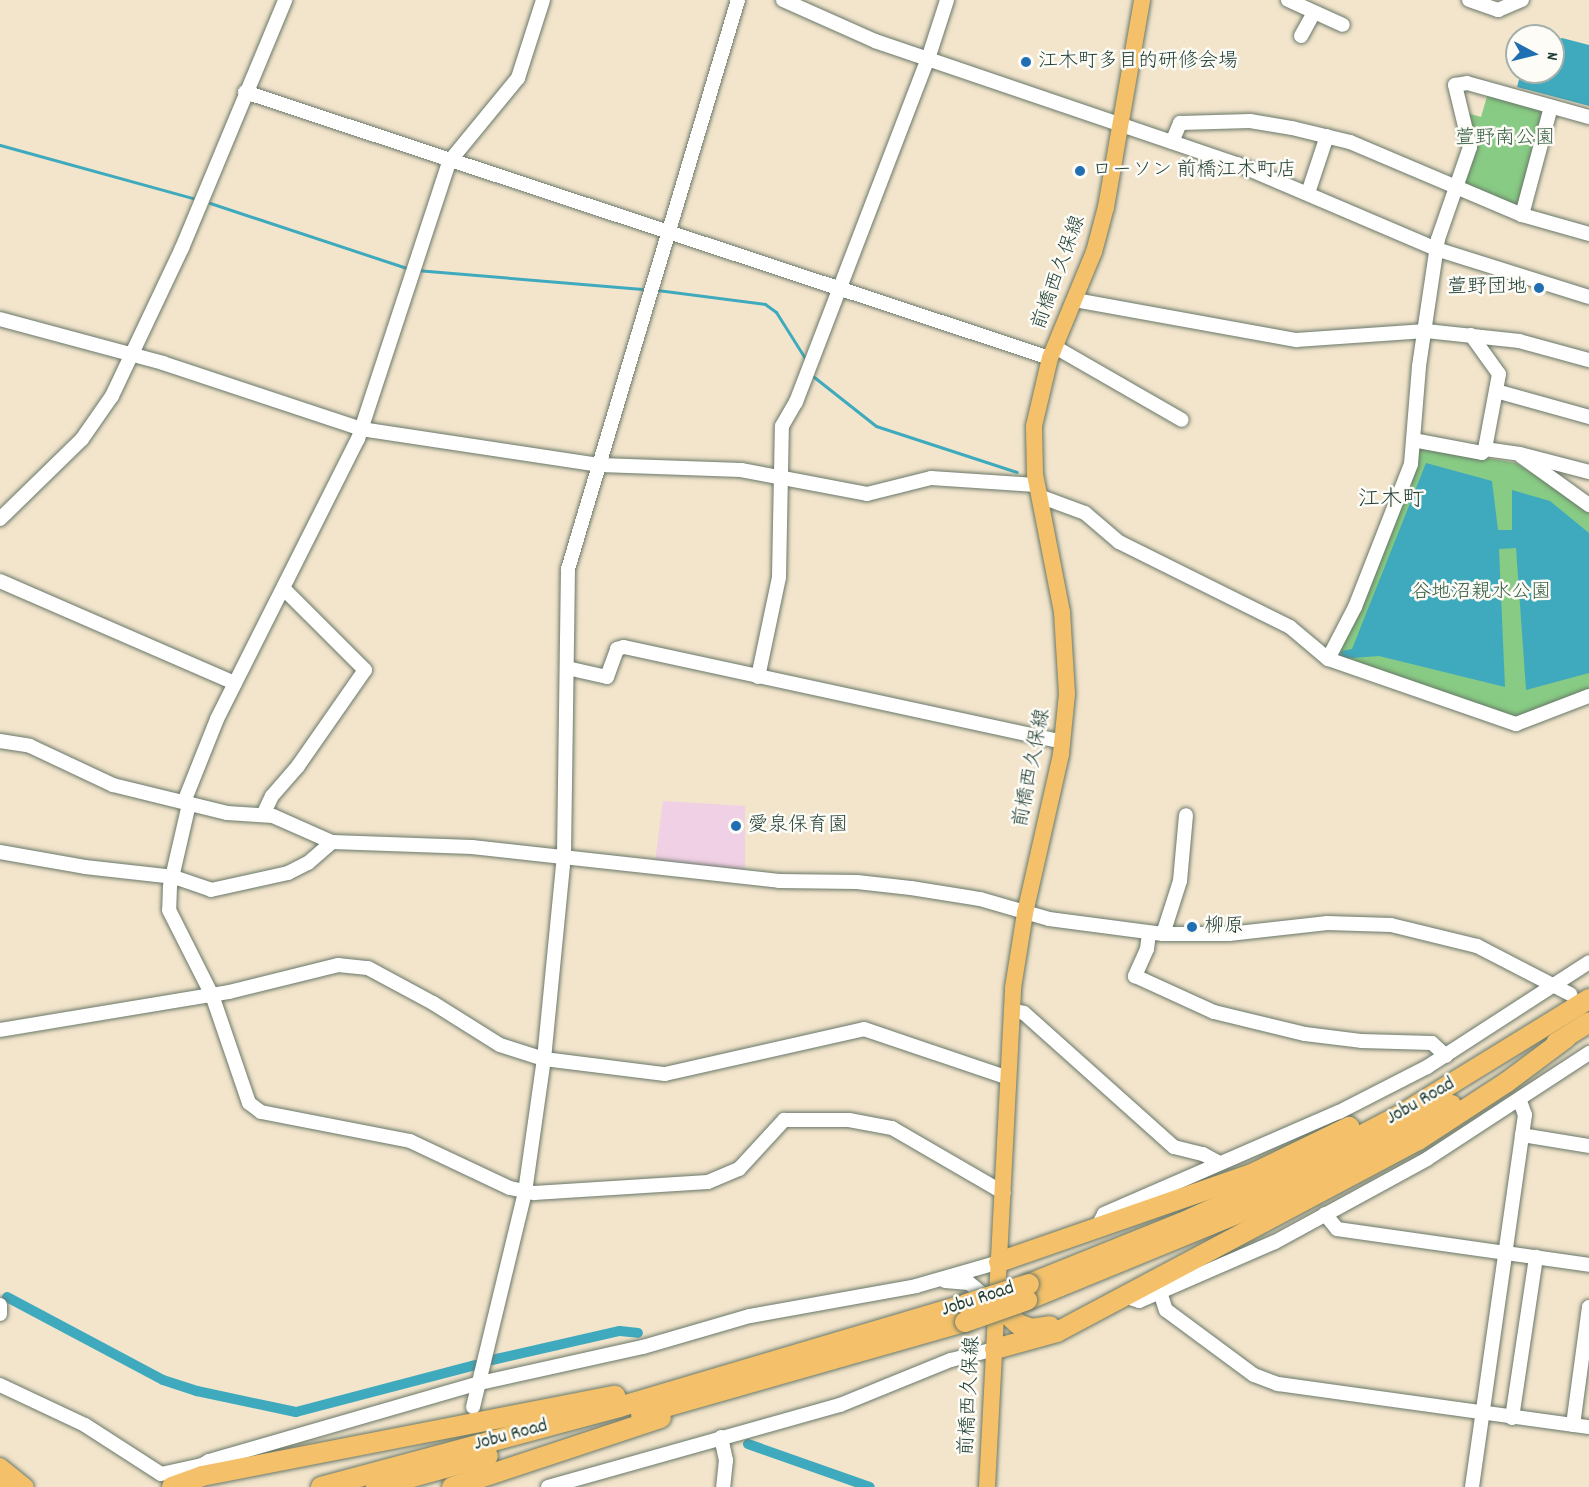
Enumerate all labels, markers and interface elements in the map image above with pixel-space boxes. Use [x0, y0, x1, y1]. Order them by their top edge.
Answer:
north arrow [1505, 24, 1565, 84]
place label: 江木町多目的研修会場 [1038, 50, 1238, 74]
text: N [1539, 51, 1563, 61]
marker: 江木町多目的研修会場 [1019, 55, 1033, 69]
park label: 萱野南公園 [1455, 127, 1555, 151]
place label: ローソン 前橋江木町店 [1092, 159, 1297, 183]
marker: ローソン 前橋江木町店 [1073, 164, 1087, 178]
street label: 前橋西久保線 [1028, 213, 1092, 333]
place label: 萱野団地 [1447, 276, 1527, 300]
marker: 萱野団地 [1532, 281, 1546, 295]
district label: 江木町 [1358, 488, 1424, 514]
park label: 谷地沼親水公園 [1411, 581, 1551, 605]
street label: 前橋西久保線 [1010, 707, 1056, 829]
place label: 愛泉保育園 [748, 814, 848, 838]
marker: 愛泉保育園 [729, 819, 743, 833]
place label: 柳原 [1204, 915, 1244, 939]
marker: 柳原 [1185, 920, 1199, 934]
street label: Jobu Road [1382, 1073, 1460, 1131]
street label: Jobu Road [938, 1277, 1018, 1323]
street label: 前橋西久保線 [956, 1335, 986, 1457]
street label: Jobu Road [471, 1415, 551, 1457]

